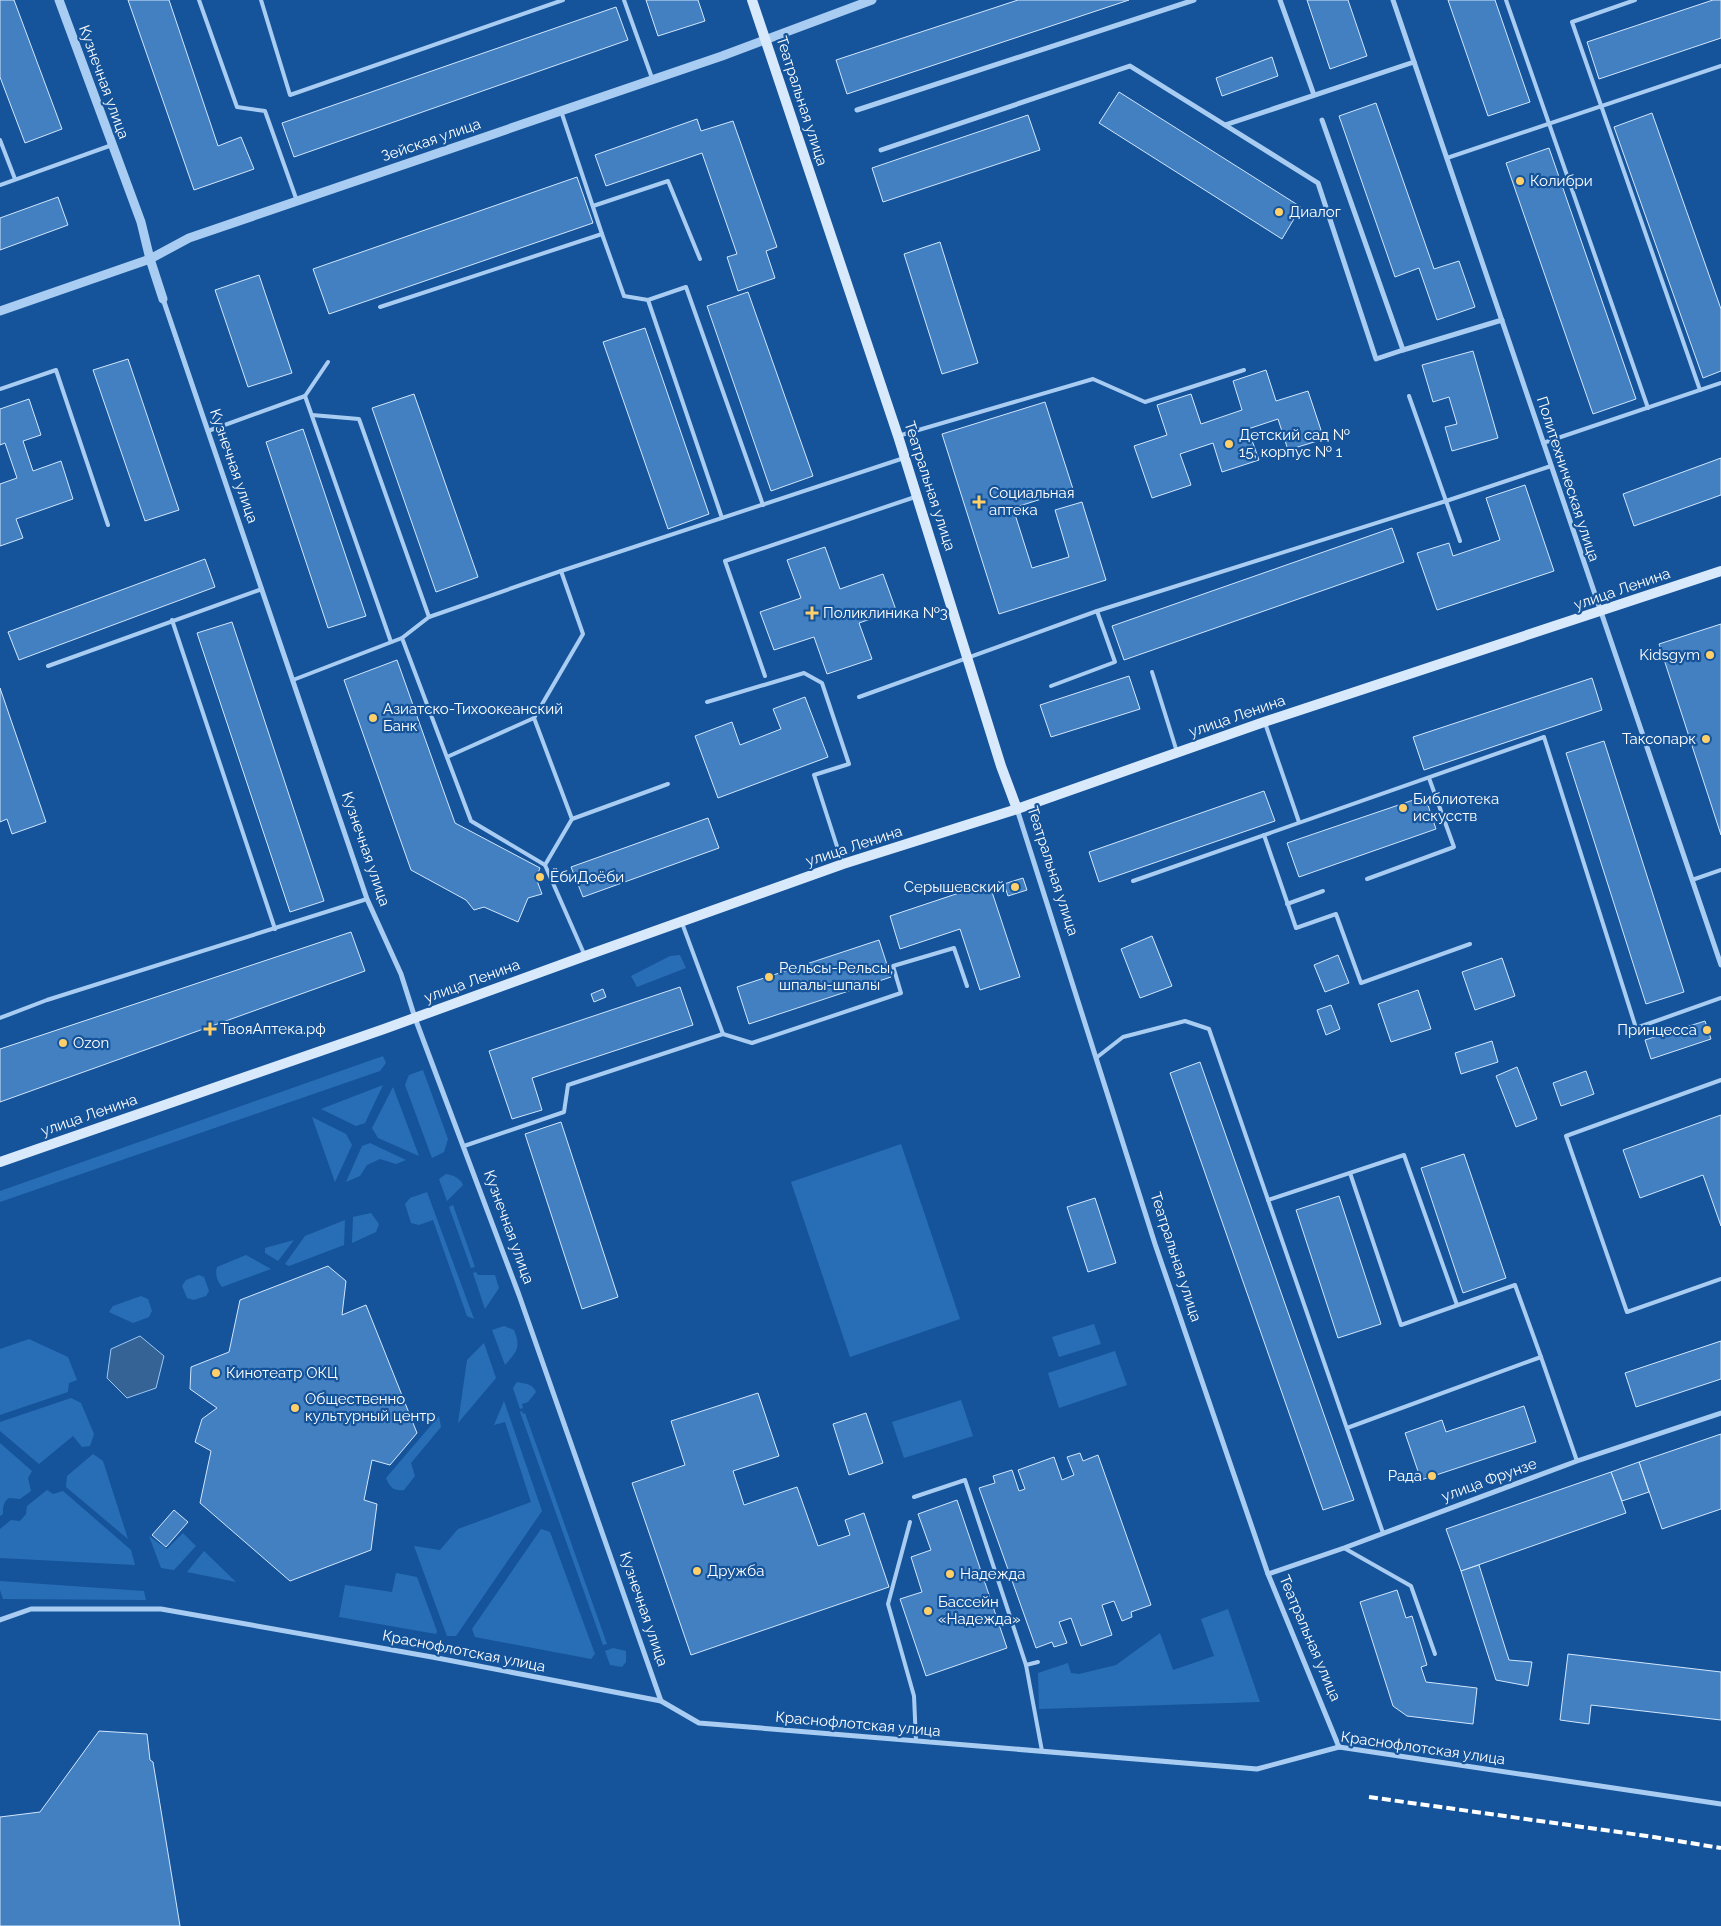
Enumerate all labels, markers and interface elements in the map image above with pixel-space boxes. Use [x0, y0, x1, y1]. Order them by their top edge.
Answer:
street label: Кузнечная улица [75, 23, 133, 141]
street label: Театральная улица [773, 34, 831, 168]
street label: Зейская улица [379, 115, 483, 165]
place label: Колибри [1530, 172, 1593, 190]
marker: Колибри [1514, 175, 1526, 187]
place label: Диалог [1289, 203, 1341, 221]
marker: Диалог [1273, 206, 1285, 218]
street label: Политехническая улица [1533, 394, 1603, 564]
street label: Кузнечная улица [206, 406, 262, 526]
street label: Театральная улица [901, 419, 959, 553]
place label: Детский сад № 15, корпус № 1 [1239, 426, 1350, 461]
marker: Детский сад № 15, корпус № 1 [1223, 438, 1235, 450]
place label: Социальная аптека [989, 484, 1075, 519]
marker: Социальная аптека [973, 496, 985, 508]
street label: улица Ленина [1572, 564, 1672, 614]
place label: Поликлиника №3 [823, 604, 948, 622]
marker: Поликлиника №3 [805, 606, 819, 620]
place label: Kidsgym [1639, 646, 1700, 664]
marker: Kidsgym [1704, 649, 1716, 661]
street label: улица Ленина [1187, 691, 1287, 741]
place label: Азиатско-Тихоокеанский Банк [383, 700, 563, 735]
marker: Азиатско-Тихоокеанский Банк [367, 712, 379, 724]
place label: Таксопарк [1622, 730, 1696, 748]
marker: Таксопарк [1700, 733, 1712, 745]
street label: Кузнечная улица [338, 789, 394, 909]
place label: Библиотека искусств [1413, 790, 1499, 825]
marker: Библиотека искусств [1397, 802, 1409, 814]
street label: Театральная улица [1024, 804, 1082, 938]
street label: улица Ленина [803, 822, 905, 870]
place label: ЁбиДоёби [550, 867, 624, 886]
marker: ЁбиДоёби [534, 871, 546, 883]
place label: Серышевский [904, 878, 1005, 896]
marker: Серышевский [1009, 881, 1021, 893]
street label: улица Ленина [422, 955, 522, 1007]
place label: Рельсы-Рельсы, шпалы-шпалы [779, 959, 894, 994]
marker: Рельсы-Рельсы, шпалы-шпалы [763, 971, 775, 983]
place label: ТвояАптека.рф [220, 1020, 326, 1038]
place label: Принцесса [1617, 1021, 1697, 1039]
marker: ТвояАптека.рф [204, 1023, 216, 1035]
marker: Принцесса [1701, 1024, 1713, 1036]
place label: Ozon [73, 1034, 109, 1052]
marker: Ozon [57, 1037, 69, 1049]
street label: улица Ленина [39, 1090, 139, 1140]
street label: Кузнечная улица [480, 1168, 538, 1286]
street label: Театральная улица [1147, 1190, 1205, 1324]
place label: Кинотеатр ОКЦ [226, 1364, 338, 1382]
marker: Кинотеатр ОКЦ [210, 1367, 222, 1379]
place label: Общественно культурный центр [305, 1390, 436, 1425]
marker: Общественно культурный центр [289, 1402, 301, 1414]
street label: улица Фрунзе [1439, 1454, 1539, 1506]
place label: Рада [1388, 1467, 1422, 1485]
marker: Рада [1426, 1470, 1438, 1482]
street label: Кузнечная улица [616, 1549, 672, 1669]
place label: Дружба [707, 1562, 764, 1580]
marker: Дружба [691, 1565, 703, 1577]
place label: Надежда [960, 1565, 1025, 1583]
marker: Надежда [944, 1568, 956, 1580]
street label: Театральная улица [1275, 1572, 1345, 1704]
place label: Бассейн «Надежда» [938, 1593, 1021, 1628]
marker: Бассейн «Надежда» [922, 1605, 934, 1617]
street label: Краснофлотская улица [381, 1626, 547, 1676]
street label: Краснофлотская улица [775, 1708, 941, 1740]
street label: Краснофлотская улица [1340, 1728, 1506, 1768]

